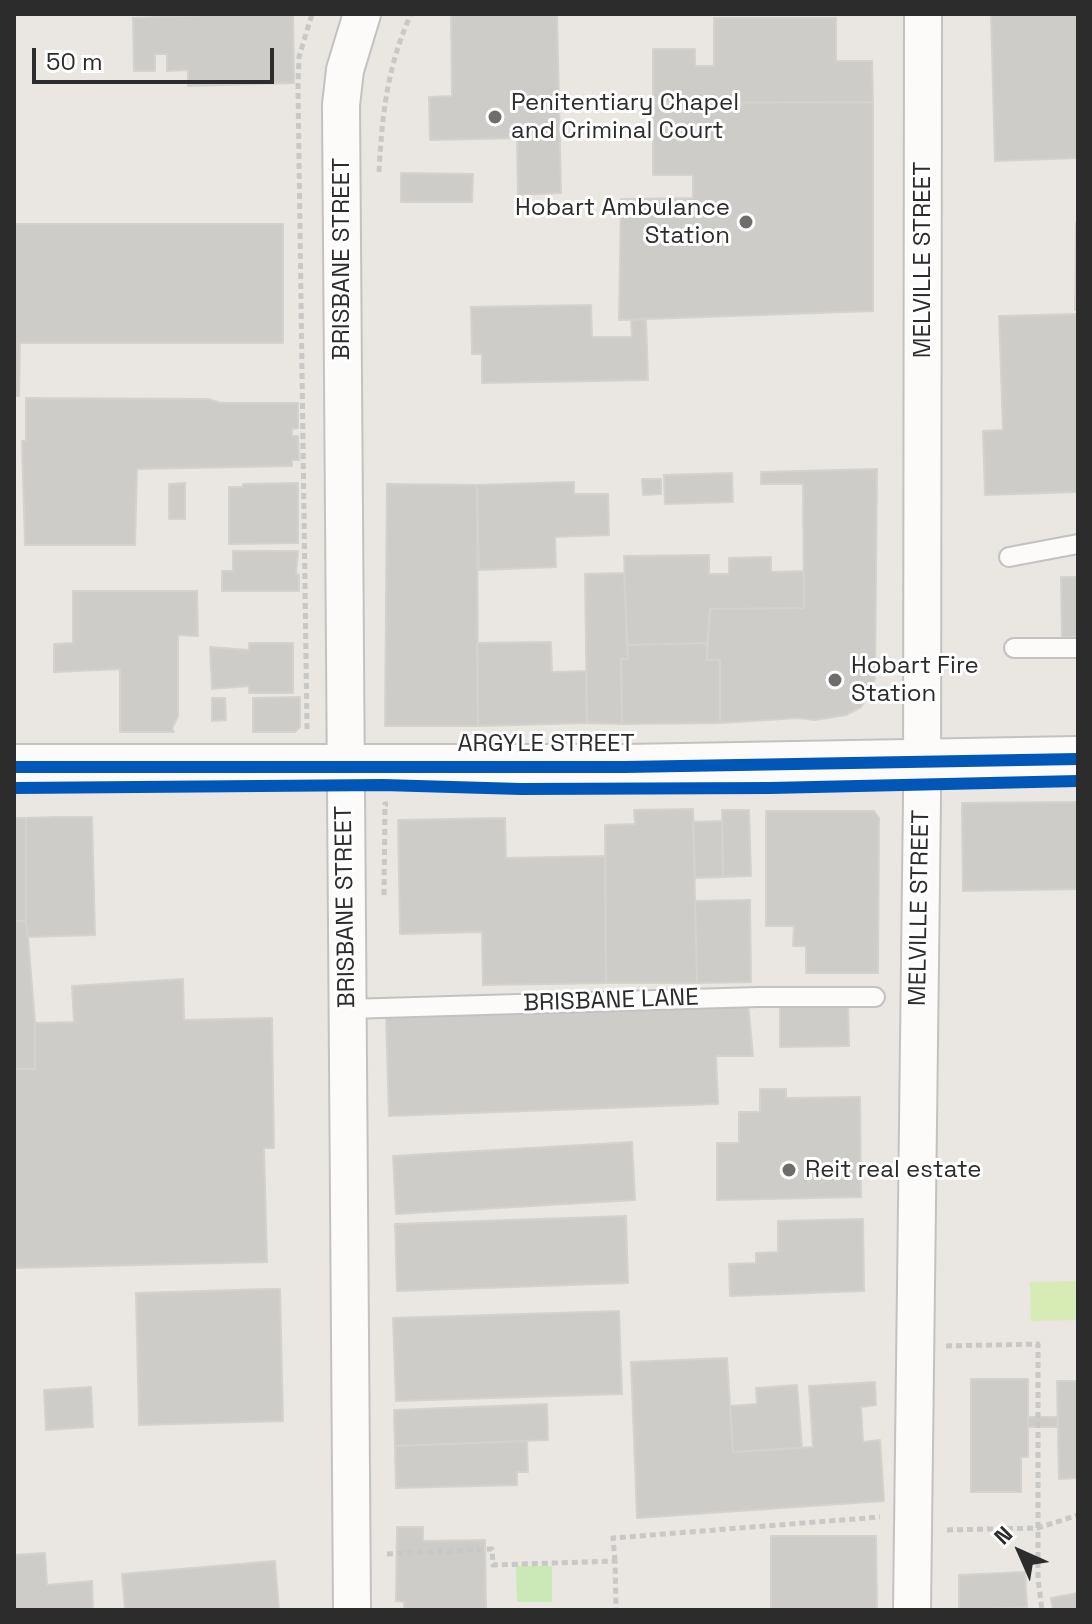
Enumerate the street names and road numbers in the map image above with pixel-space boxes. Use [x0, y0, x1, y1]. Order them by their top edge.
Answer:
street label: BRISBANE STREET [328, 158, 356, 360]
street label: MELVILLE STREET [909, 162, 937, 358]
street label: ARGYLE STREET [457, 730, 635, 758]
street label: BRISBANE STREET [330, 806, 362, 1008]
street label: MELVILLE STREET [904, 810, 936, 1006]
street label: BRISBANE LANE [523, 984, 699, 1018]

